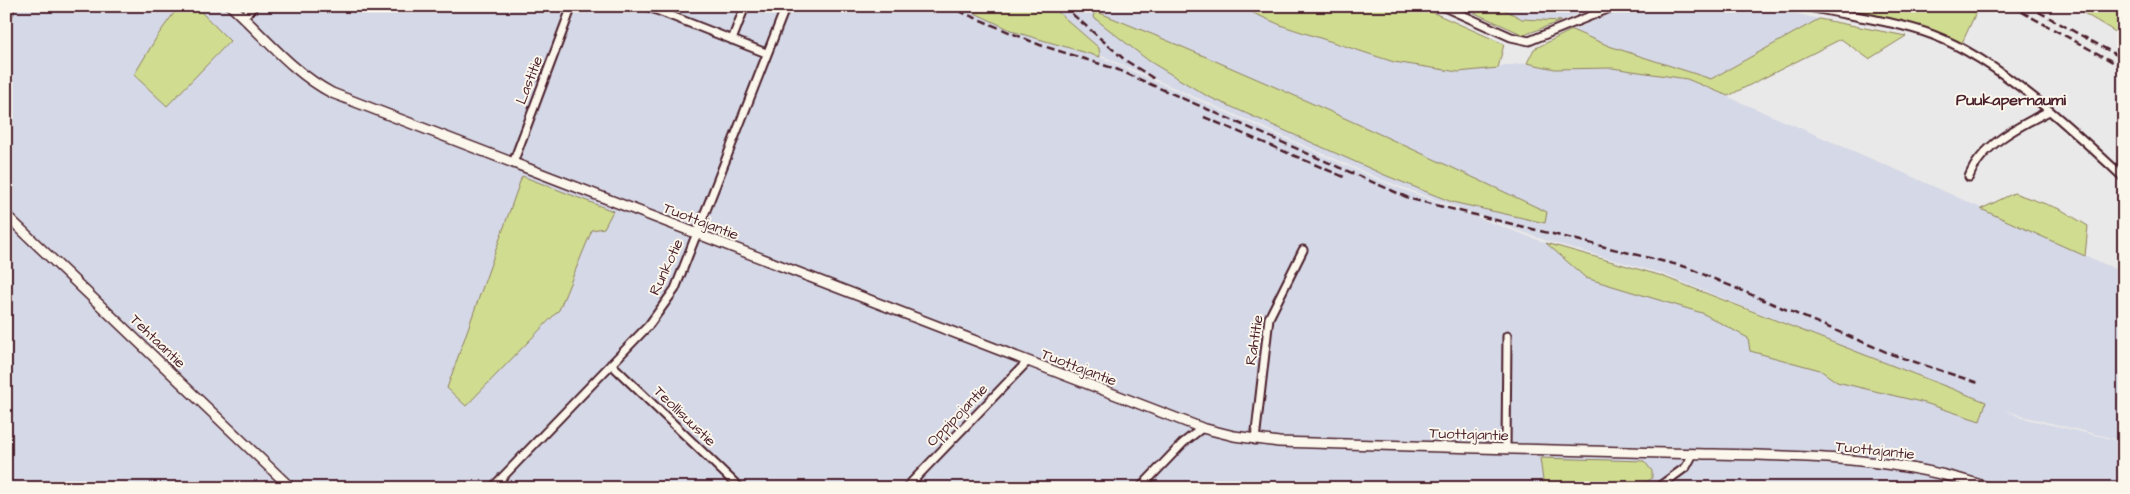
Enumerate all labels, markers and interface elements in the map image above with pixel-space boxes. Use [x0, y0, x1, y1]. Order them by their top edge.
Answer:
street label: Lastitie [511, 53, 548, 107]
district label: Puukapernaumi [1956, 89, 2067, 111]
street label: Tuottajantie [660, 197, 742, 246]
street label: Runkotie [644, 236, 689, 299]
street label: Tehtaantie [125, 309, 190, 373]
street label: Rahtitie [1240, 313, 1269, 367]
street label: Tuottajantie [1038, 343, 1120, 392]
street label: Oppipojantie [922, 379, 993, 451]
street label: Teollisuustie [649, 381, 721, 452]
street label: Tuottajantie [1429, 423, 1509, 446]
street label: Tuottajantie [1834, 436, 1916, 465]

